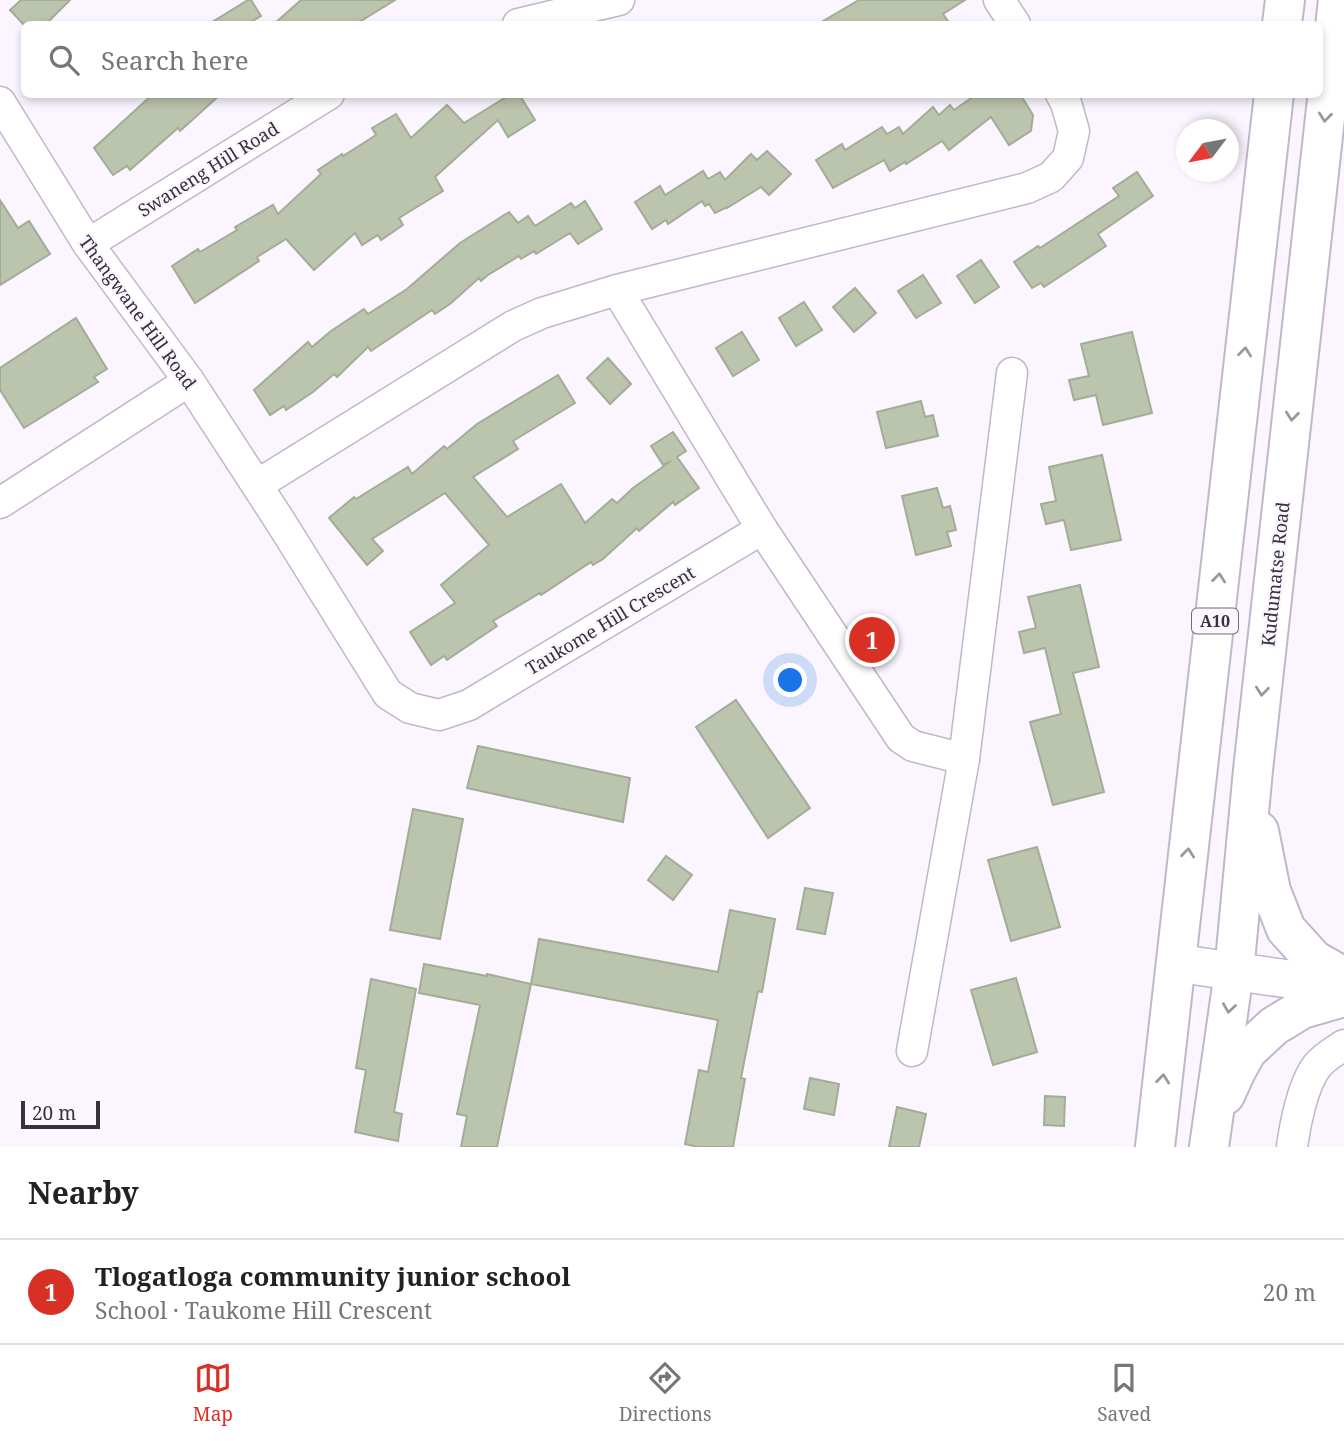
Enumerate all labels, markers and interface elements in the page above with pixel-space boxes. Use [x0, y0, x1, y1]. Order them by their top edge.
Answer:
search box [21, 21, 1323, 98]
icon: search [45, 41, 83, 79]
text: Search here [101, 42, 249, 78]
one-way arrow [1317, 111, 1332, 122]
street label: Swaneng Hill Road [133, 116, 283, 222]
north arrow [1176, 119, 1239, 182]
street label: Thangwane Hill Road [74, 230, 202, 394]
one-way arrow [1238, 346, 1253, 358]
one-way arrow [1285, 411, 1300, 422]
street label: Kudumatse Road [1255, 500, 1295, 648]
street label: Taukome Hill Crescent [521, 560, 699, 680]
one-way arrow [1212, 573, 1227, 584]
road number: A10 [1192, 608, 1238, 634]
pin: 1 [849, 614, 895, 666]
your location [773, 663, 807, 697]
one-way arrow [1255, 685, 1270, 696]
one-way arrow [1181, 847, 1196, 859]
one-way arrow [1222, 1002, 1237, 1014]
one-way arrow [1155, 1073, 1170, 1084]
scale bar [21, 1098, 100, 1130]
text: 20 m [32, 1100, 76, 1126]
text: Nearby [28, 1172, 139, 1213]
text: Tlogatloga community junior school [95, 1258, 571, 1294]
text: 1 [45, 1276, 58, 1308]
text: 20 m [1263, 1276, 1316, 1308]
text: School · Taukome Hill Crescent [95, 1294, 432, 1326]
tab: Map [193, 1359, 233, 1427]
tab: Directions [619, 1359, 712, 1427]
tab: Saved [1097, 1359, 1151, 1427]

